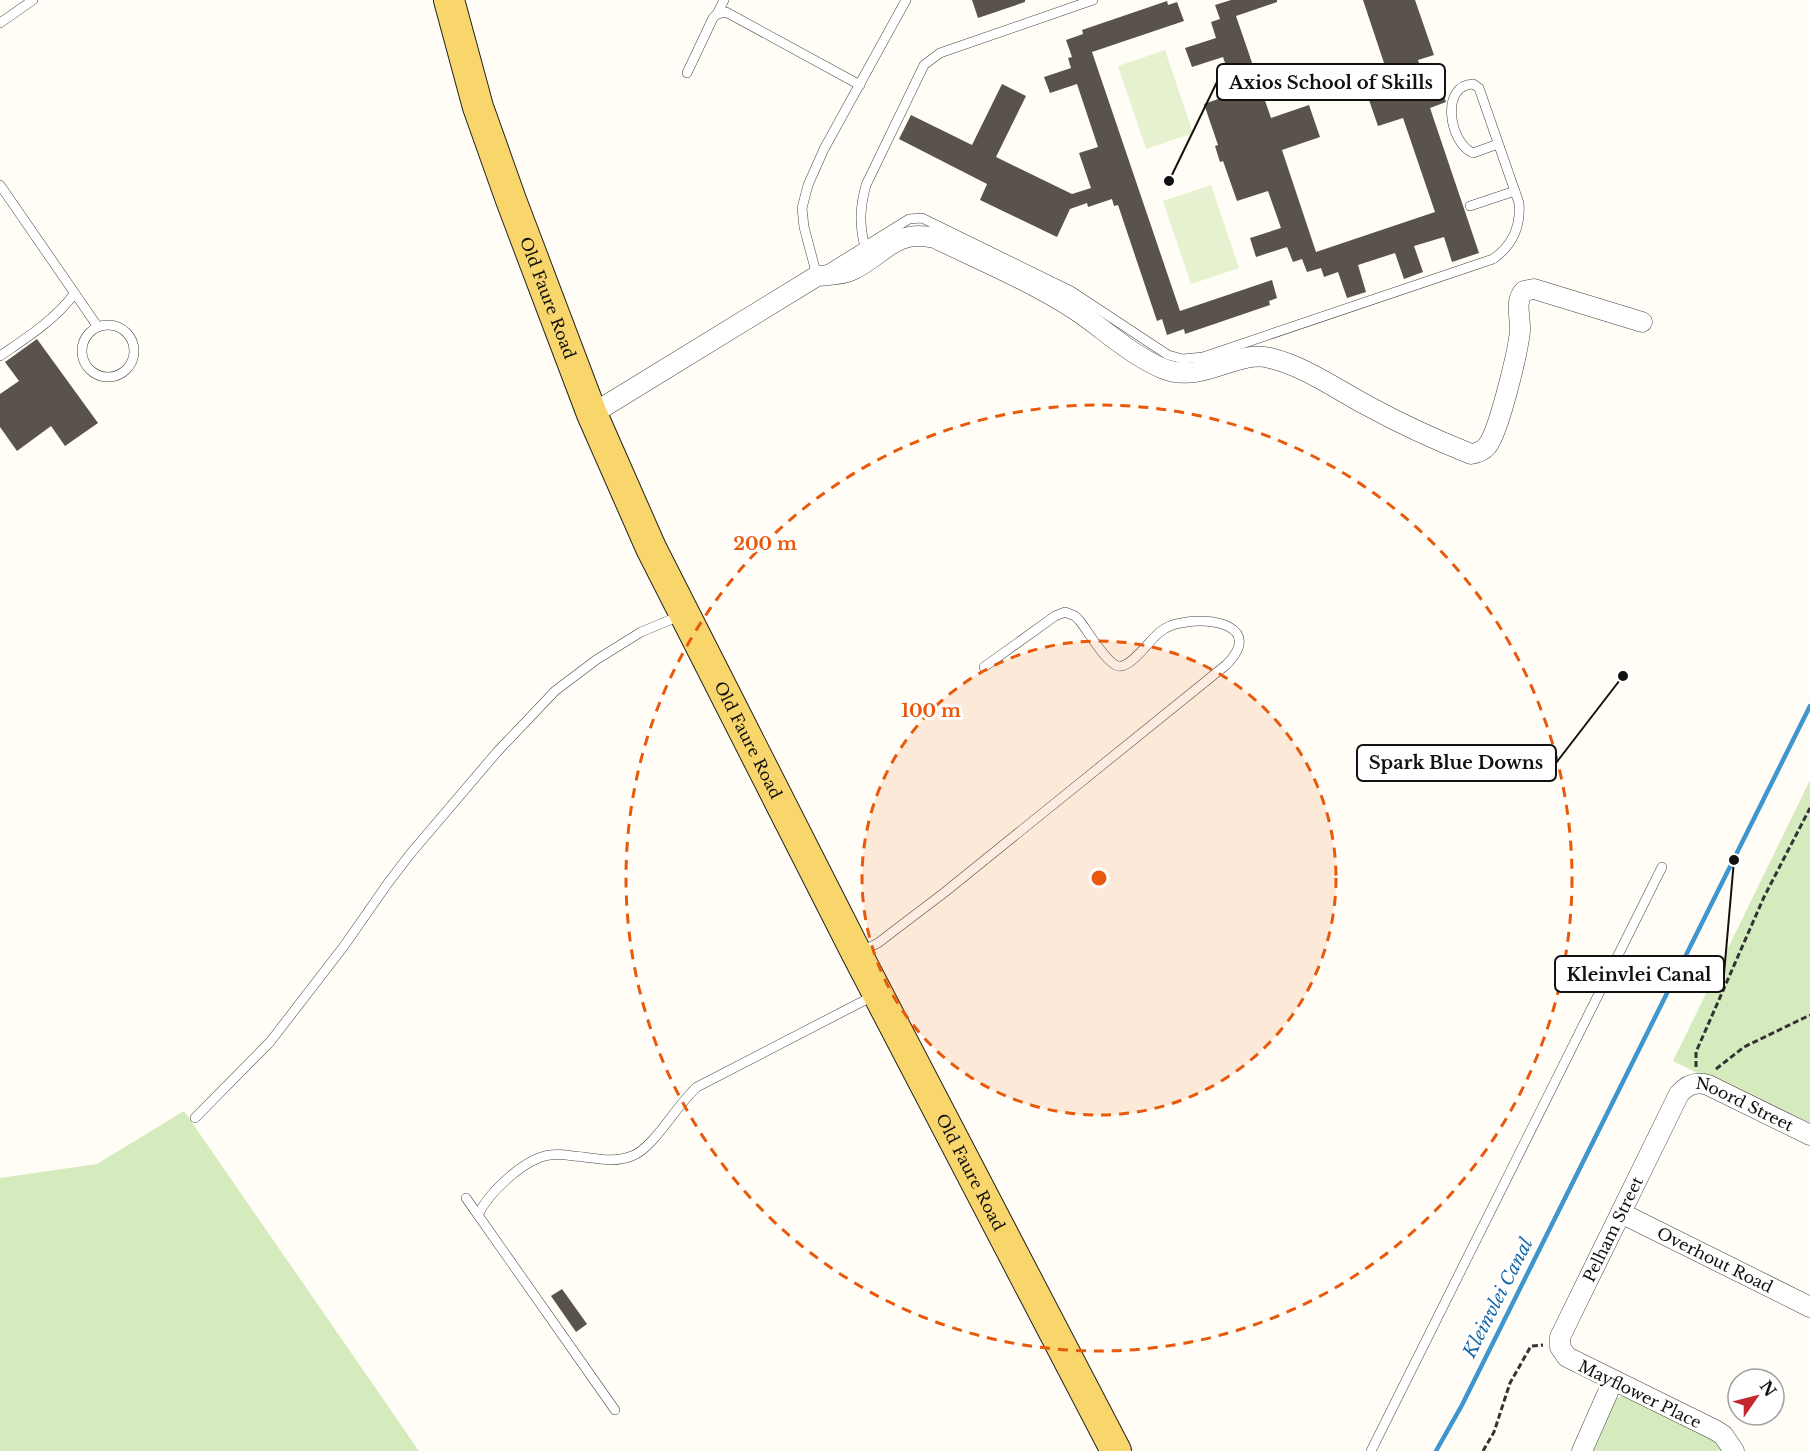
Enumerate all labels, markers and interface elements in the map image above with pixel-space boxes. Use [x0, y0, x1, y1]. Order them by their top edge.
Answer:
callout: Axios School of Skills [1217, 64, 1445, 100]
text: Axios School of Skills [1228, 72, 1433, 94]
street label: Old Faure Road [516, 234, 580, 362]
text: 200 m [733, 533, 797, 555]
street label: Old Faure Road [710, 678, 787, 802]
text: 100 m [901, 700, 961, 722]
callout: Spark Blue Downs [1357, 745, 1556, 781]
text: Spark Blue Downs [1369, 752, 1543, 774]
centre of rings [1089, 868, 1109, 888]
callout: Kleinvlei Canal [1555, 956, 1724, 992]
text: Kleinvlei Canal [1566, 964, 1712, 986]
street label: Noord Street [1694, 1073, 1797, 1135]
street label: Old Faure Road [932, 1110, 1009, 1234]
street label: Pelham Street [1579, 1173, 1647, 1285]
street label: Overhout Road [1654, 1223, 1776, 1297]
water label: Kleinvlei Canal [1458, 1234, 1538, 1362]
street label: Mayflower Place [1575, 1356, 1705, 1432]
north arrow [1726, 1367, 1786, 1427]
text: N [1756, 1376, 1781, 1400]

